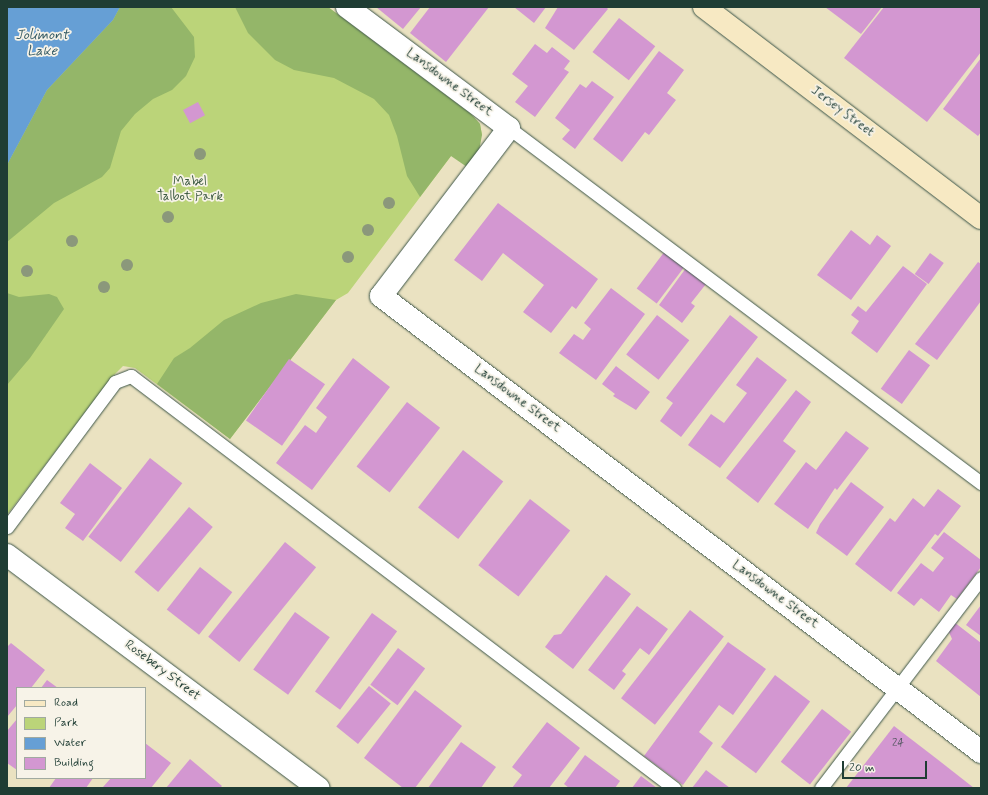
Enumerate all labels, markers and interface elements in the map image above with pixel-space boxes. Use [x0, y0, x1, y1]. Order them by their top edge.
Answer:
water label: Jolimont Lake [15, 27, 69, 60]
street label: Lansdowne Street [403, 46, 495, 120]
street label: Jersey Street [806, 83, 878, 141]
park label: Mabel Talbot Park [158, 175, 222, 206]
street label: Lansdowne Street [471, 362, 563, 436]
street label: Lansdowne Street [729, 558, 821, 632]
street label: Rosebery Street [121, 638, 203, 704]
legend [16, 687, 146, 779]
text: Road [54, 695, 78, 711]
text: Park [54, 715, 78, 731]
text: Water [54, 735, 86, 751]
house number: 24 [892, 736, 904, 750]
scale bar [844, 753, 929, 779]
text: Building [54, 755, 94, 771]
text: 20 m [849, 760, 875, 776]

